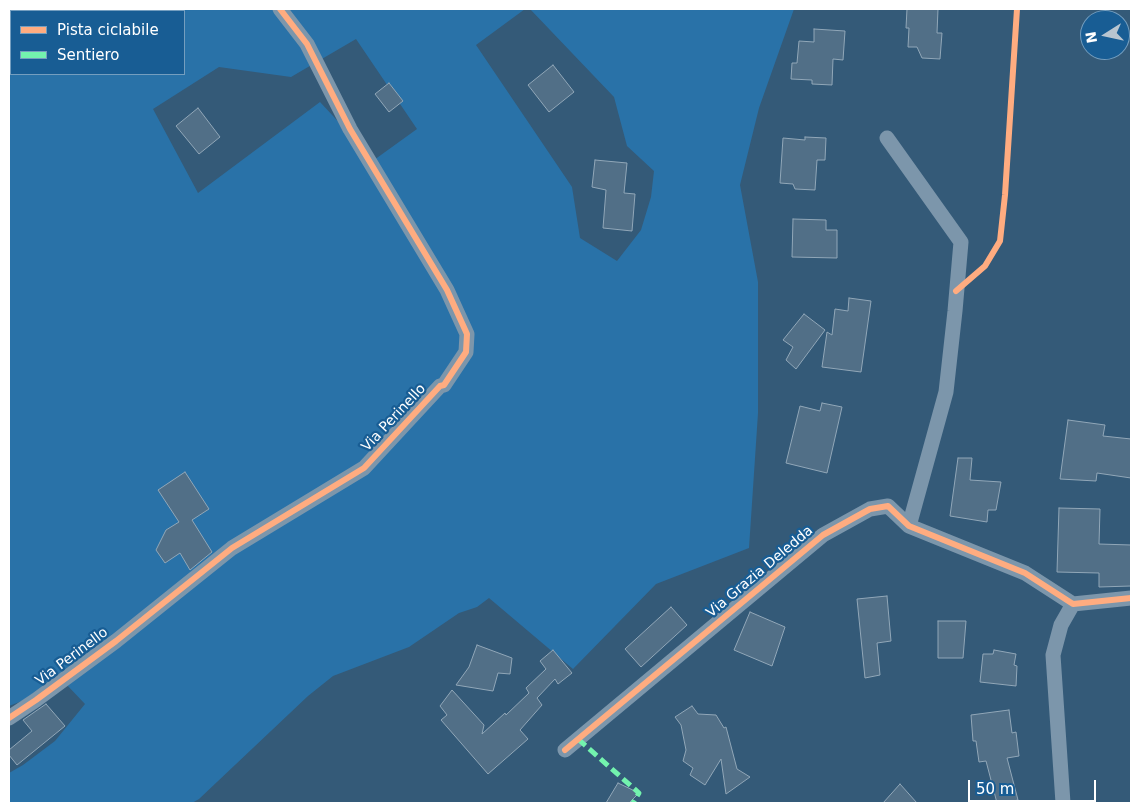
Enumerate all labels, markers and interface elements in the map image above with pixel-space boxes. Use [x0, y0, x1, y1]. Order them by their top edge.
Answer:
legend [10, 10, 185, 75]
north arrow [1080, 10, 1130, 60]
text: Pista ciclabile [57, 21, 159, 39]
text: N [1082, 30, 1100, 45]
text: Sentiero [57, 46, 120, 64]
street label: Via Perinello [358, 381, 430, 455]
street label: Via Grazia Deledda [703, 523, 817, 621]
street label: Via Perinello [33, 624, 111, 690]
scale bar [970, 770, 1098, 802]
text: 50 m [976, 780, 1014, 798]

